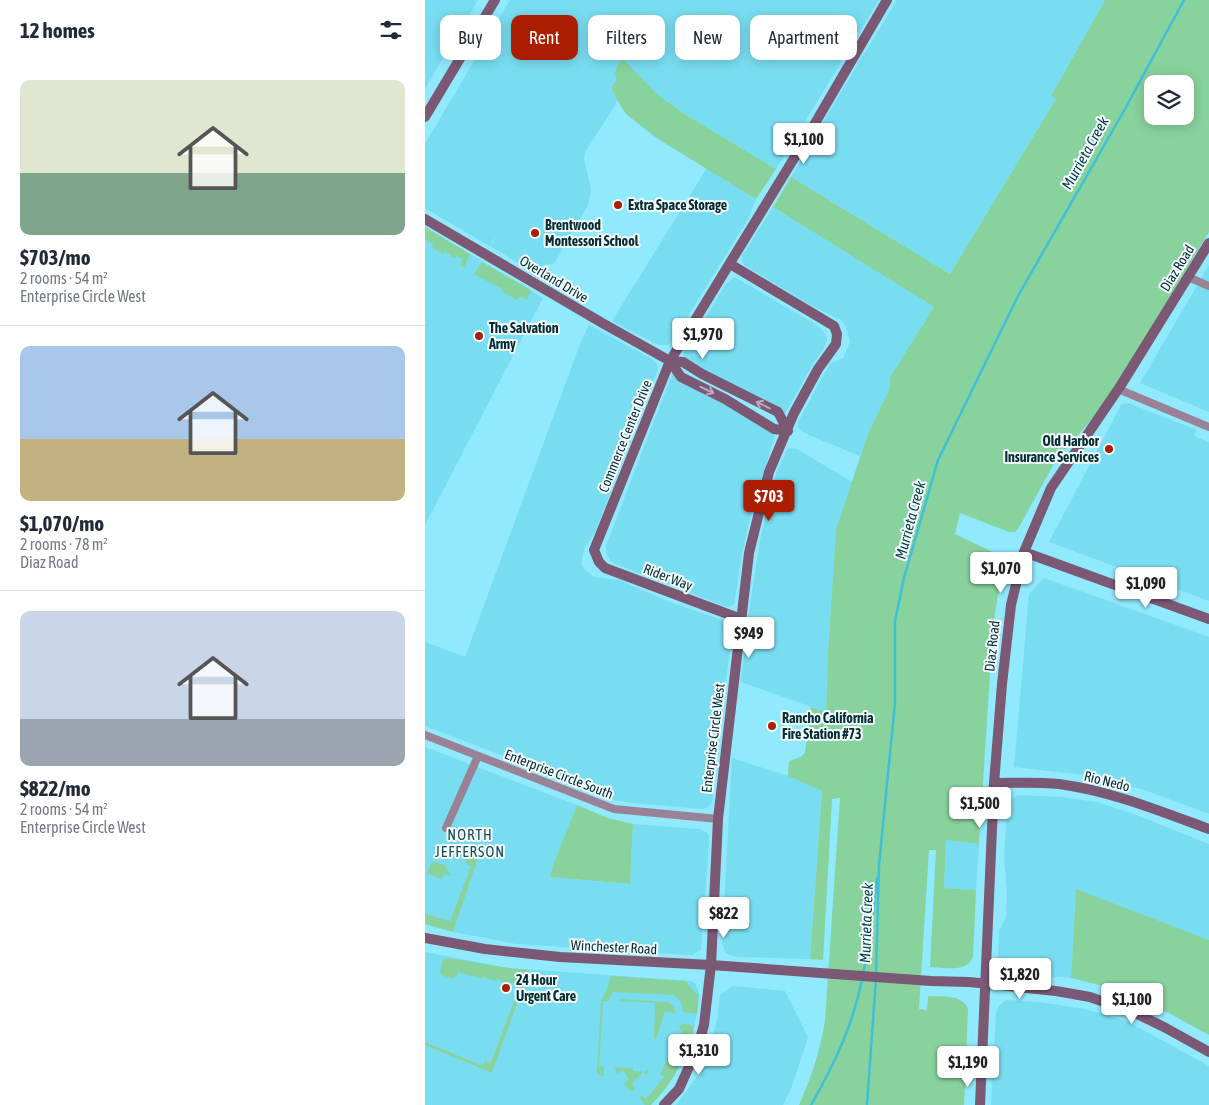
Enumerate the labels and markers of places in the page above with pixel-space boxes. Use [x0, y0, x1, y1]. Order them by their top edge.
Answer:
pin: $1,100 [763, 122, 845, 165]
place label: Extra Space Storage [628, 197, 727, 213]
marker: Extra Space Storage [612, 199, 624, 211]
place label: Brentwood Montessori School [545, 217, 639, 249]
marker: Brentwood Montessori School [529, 227, 541, 239]
pin: $1,970 [662, 318, 744, 360]
place label: The Salvation Army [488, 320, 559, 352]
marker: The Salvation Army [473, 330, 485, 342]
place label: Old Harbor Insurance Services [1005, 433, 1100, 465]
marker: Old Harbor Insurance Services [1103, 443, 1115, 455]
pin: $703 [739, 480, 799, 522]
pin: $1,070 [960, 552, 1042, 594]
pin: $1,090 [1105, 566, 1187, 609]
pin: $949 [719, 616, 779, 659]
place label: Rancho California Fire Station #73 [782, 710, 874, 742]
marker: Rancho California Fire Station #73 [766, 720, 778, 732]
pin: $1,500 [939, 786, 1021, 829]
pin: $822 [694, 896, 754, 939]
pin: $1,820 [979, 958, 1061, 1000]
place label: 24 Hour Urgent Care [516, 972, 576, 1004]
marker: 24 Hour Urgent Care [500, 982, 512, 994]
pin: $1,100 [1091, 982, 1173, 1025]
pin: $1,310 [658, 1034, 740, 1076]
pin: $1,190 [927, 1046, 1009, 1088]

